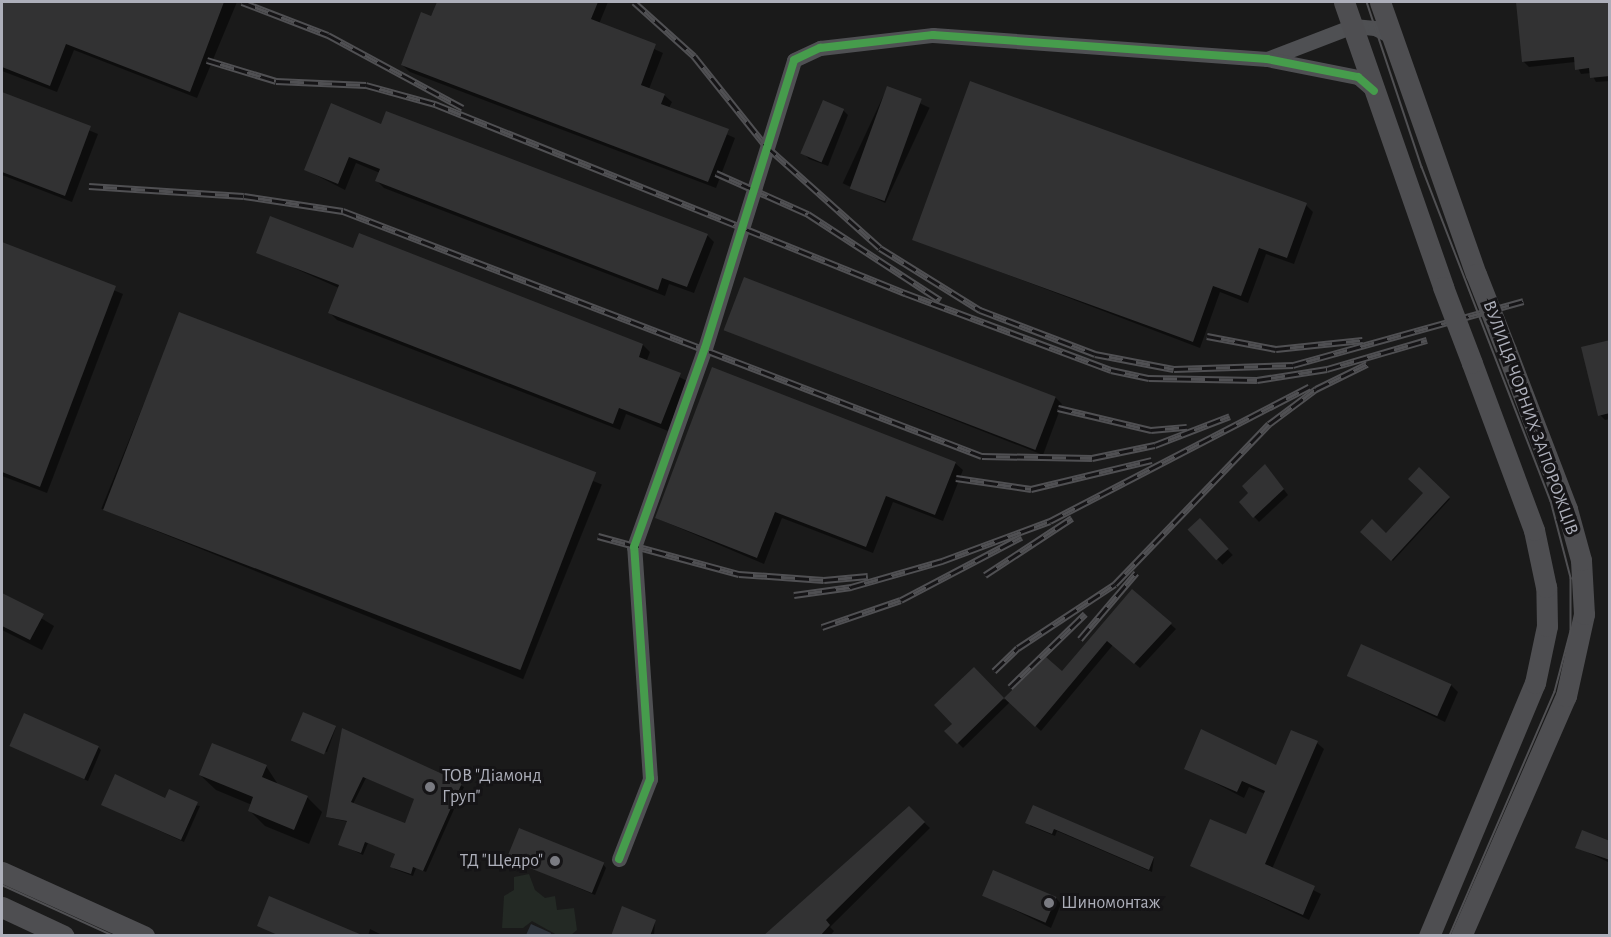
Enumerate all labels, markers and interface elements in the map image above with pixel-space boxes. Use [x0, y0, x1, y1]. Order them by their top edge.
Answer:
street label: ВУЛИЦЯ ЧОРНИХ ЗАПОРОЖЦІВ [1477, 298, 1583, 538]
place label: ТОВ "Діамонд Груп" [442, 766, 542, 808]
marker: ТОВ "Діамонд Груп" [423, 780, 437, 794]
place label: ТД "Щедро" [460, 850, 543, 872]
marker: ТД "Щедро" [548, 854, 562, 868]
place label: Шиномонтаж [1061, 892, 1160, 914]
marker: Шиномонтаж [1042, 896, 1056, 910]

